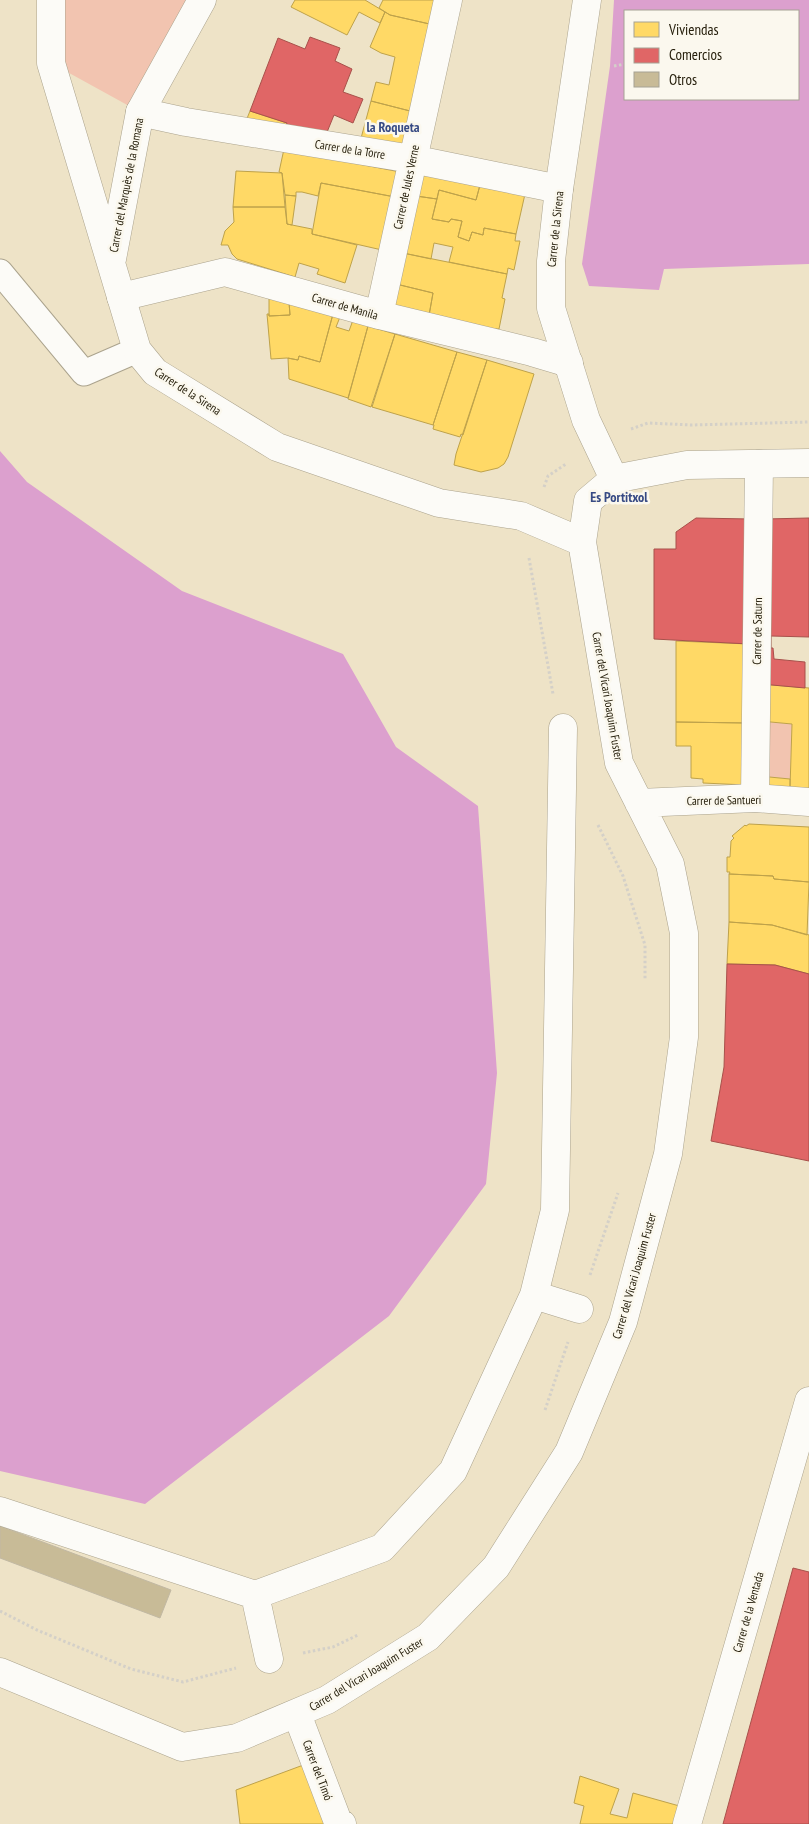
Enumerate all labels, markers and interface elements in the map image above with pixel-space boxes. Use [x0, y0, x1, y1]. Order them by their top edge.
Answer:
legend [624, 10, 799, 100]
text: Viviendas [668, 20, 719, 39]
text: Comercios [669, 45, 722, 64]
text: Otros [669, 70, 697, 89]
street label: Carrer del Marquès de la Romana [106, 116, 146, 254]
district label: la Roqueta [366, 118, 420, 136]
street label: Carrer de la Torre [314, 136, 386, 162]
street label: Carrer de Jules Verne [390, 143, 422, 231]
street label: Carrer de la Sirena [544, 190, 566, 268]
street label: Carrer de Manila [310, 289, 380, 323]
street label: Carrer de la Sirena [152, 364, 224, 418]
district label: Es Portitxol [590, 488, 648, 506]
street label: Carrer de Saturn [749, 597, 765, 665]
street label: Carrer del Vicari Joaquim Fuster [589, 631, 627, 762]
street label: Carrer de Santueri [686, 792, 762, 808]
street label: Carrer del Vicari Joaquim Fuster [609, 1211, 659, 1341]
street label: Carrer de la Ventada [729, 1570, 767, 1654]
street label: Carrer del Vicari Joaquim Fuster [306, 1634, 426, 1714]
street label: Carrer del Timó [300, 1738, 336, 1802]

